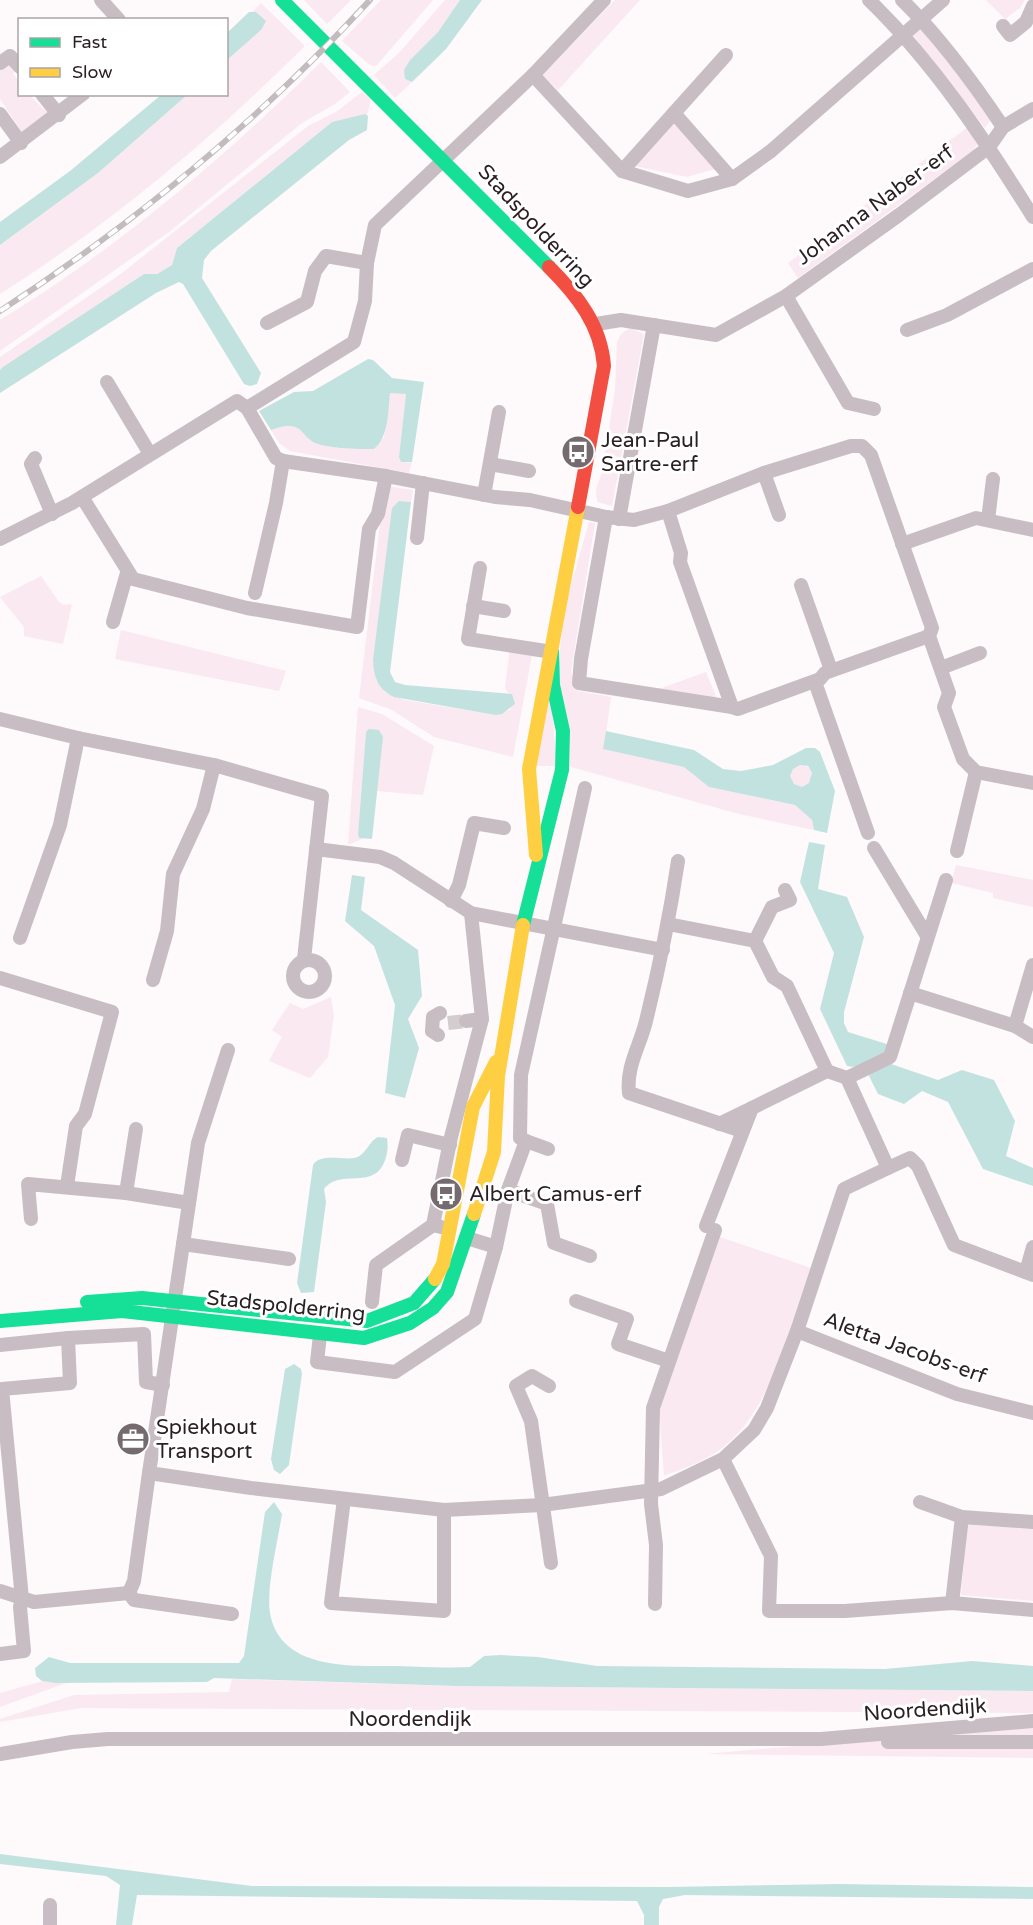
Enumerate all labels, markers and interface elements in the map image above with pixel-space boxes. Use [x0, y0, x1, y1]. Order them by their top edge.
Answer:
legend [18, 18, 228, 96]
text: Fast [72, 31, 107, 53]
text: Slow [72, 61, 113, 83]
street label: Johanna Naber-erf [791, 140, 959, 270]
street label: Stadspolderring [473, 159, 599, 293]
place label: Jean-Paul Sartre-erf [601, 428, 699, 477]
bus stop icon: Jean-Paul Sartre-erf [560, 434, 596, 470]
bus stop icon: Albert Camus-erf [428, 1176, 464, 1212]
place label: Albert Camus-erf [469, 1182, 641, 1207]
street label: Stadspolderring [205, 1285, 367, 1327]
street label: Aletta Jacobs-erf [820, 1307, 990, 1389]
place label: Spiekhout Transport [156, 1415, 257, 1464]
office icon: Spiekhout Transport [115, 1421, 151, 1457]
street label: Noordendijk [863, 1693, 987, 1727]
street label: Noordendijk [348, 1707, 472, 1732]

